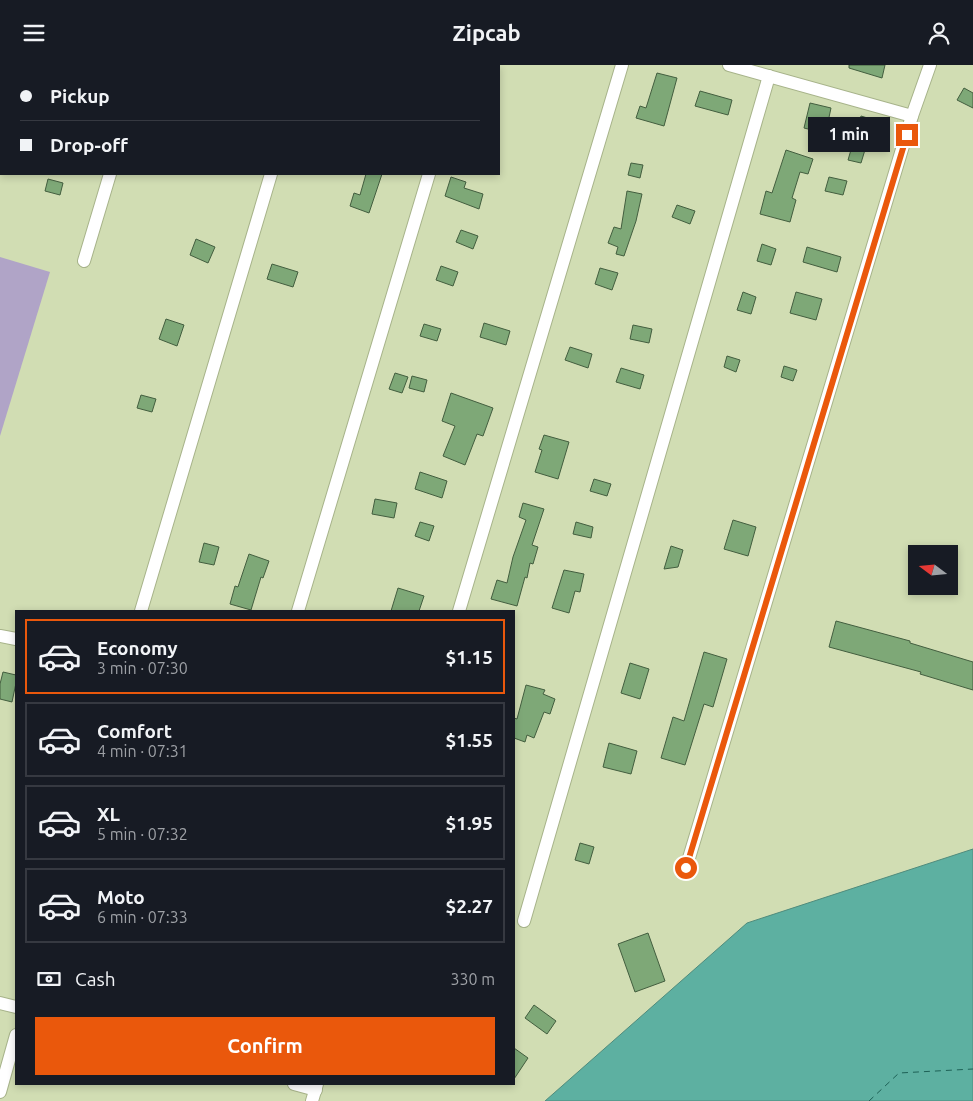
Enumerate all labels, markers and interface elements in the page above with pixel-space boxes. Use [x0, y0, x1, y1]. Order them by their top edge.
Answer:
icon: menu [20, 19, 48, 47]
icon: person [925, 19, 953, 47]
text: Zipcab [452, 20, 521, 45]
text: Pickup [50, 85, 110, 107]
callout: 1 min [807, 117, 890, 153]
route end [896, 124, 918, 146]
text: 1 min [829, 125, 869, 143]
text: Drop-off [50, 134, 128, 156]
north arrow [908, 545, 958, 595]
map controls [908, 545, 958, 595]
icon: car [37, 634, 82, 679]
text: Economy [97, 637, 178, 659]
text: $1.15 [445, 646, 493, 668]
text: 3 min · 07:30 [97, 659, 188, 677]
icon: car [37, 717, 82, 762]
text: Comfort [97, 720, 172, 742]
text: $1.55 [445, 729, 493, 751]
text: 4 min · 07:31 [97, 742, 188, 760]
icon: car [37, 800, 82, 845]
text: XL [97, 803, 120, 825]
text: $1.95 [445, 812, 493, 834]
text: 5 min · 07:32 [97, 825, 188, 843]
route start [675, 857, 697, 879]
icon: car [37, 883, 82, 928]
text: Moto [97, 886, 145, 908]
text: $2.27 [445, 895, 493, 917]
text: 6 min · 07:33 [97, 908, 188, 926]
icon: cash [35, 965, 63, 993]
text: Cash [75, 968, 116, 990]
text: 330 m [450, 970, 495, 988]
button: Confirm [35, 1017, 495, 1075]

